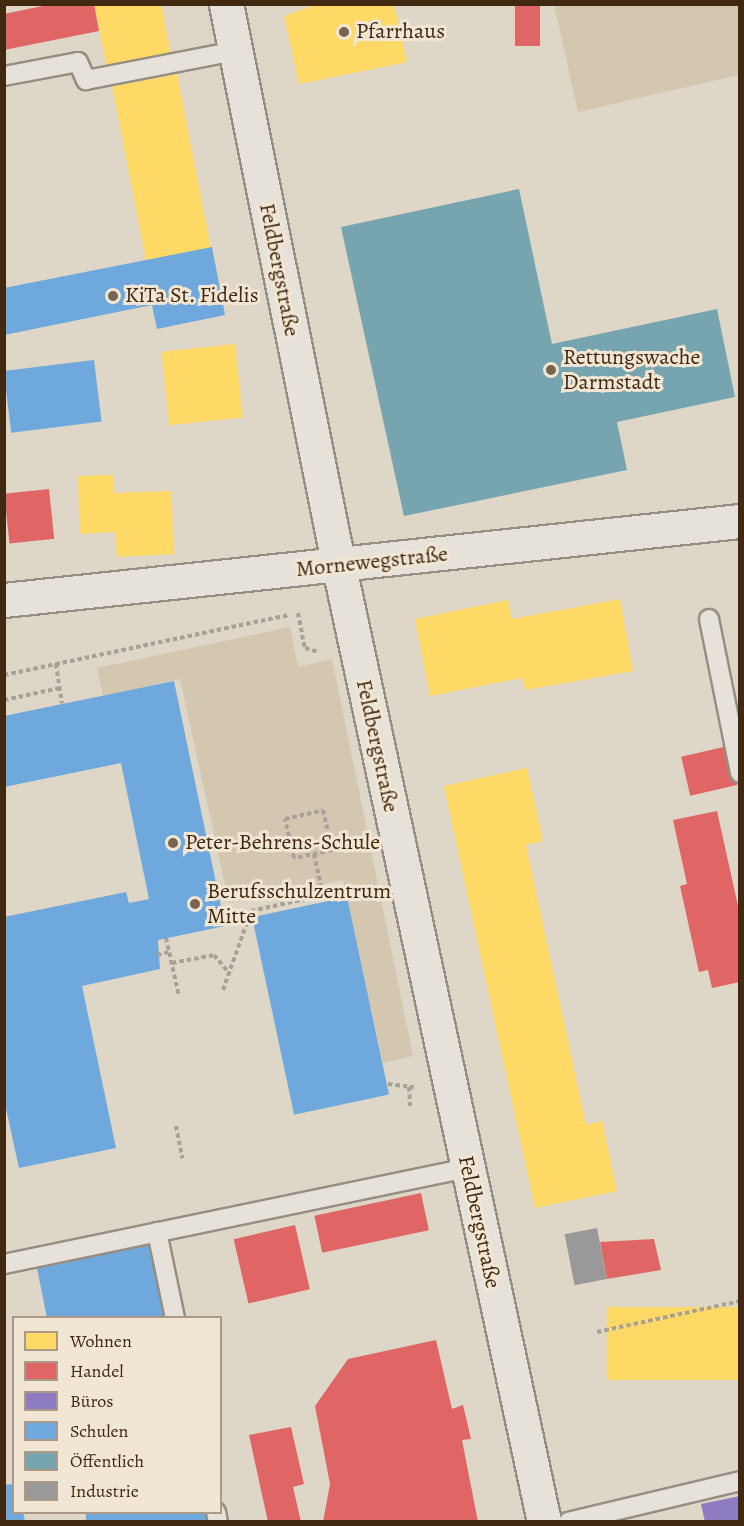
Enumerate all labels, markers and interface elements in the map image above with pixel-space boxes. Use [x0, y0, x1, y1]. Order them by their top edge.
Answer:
place label: Pfarrhaus [356, 19, 445, 45]
marker: Pfarrhaus [337, 25, 351, 39]
street label: Feldbergstraße [253, 201, 305, 339]
place label: KiTa St. Fidelis [125, 283, 259, 309]
marker: KiTa St. Fidelis [106, 289, 120, 303]
place label: Rettungswache Darmstadt [563, 344, 700, 396]
marker: Rettungswache Darmstadt [544, 363, 558, 377]
street label: Mornewegstraße [295, 541, 449, 583]
street label: Feldbergstraße [350, 677, 404, 815]
place label: Peter-Behrens-Schule [185, 830, 380, 856]
marker: Peter-Behrens-Schule [166, 836, 180, 850]
place label: Berufsschulzentrum Mitte [207, 878, 391, 930]
marker: Berufsschulzentrum Mitte [188, 897, 202, 911]
street label: Feldbergstraße [452, 1153, 506, 1291]
legend [12, 1316, 222, 1514]
text: Wohnen [70, 1329, 132, 1353]
text: Handel [70, 1359, 124, 1383]
text: Büros [70, 1389, 113, 1413]
text: Schulen [70, 1419, 128, 1443]
text: Öffentlich [70, 1449, 144, 1473]
text: Industrie [70, 1479, 139, 1503]

